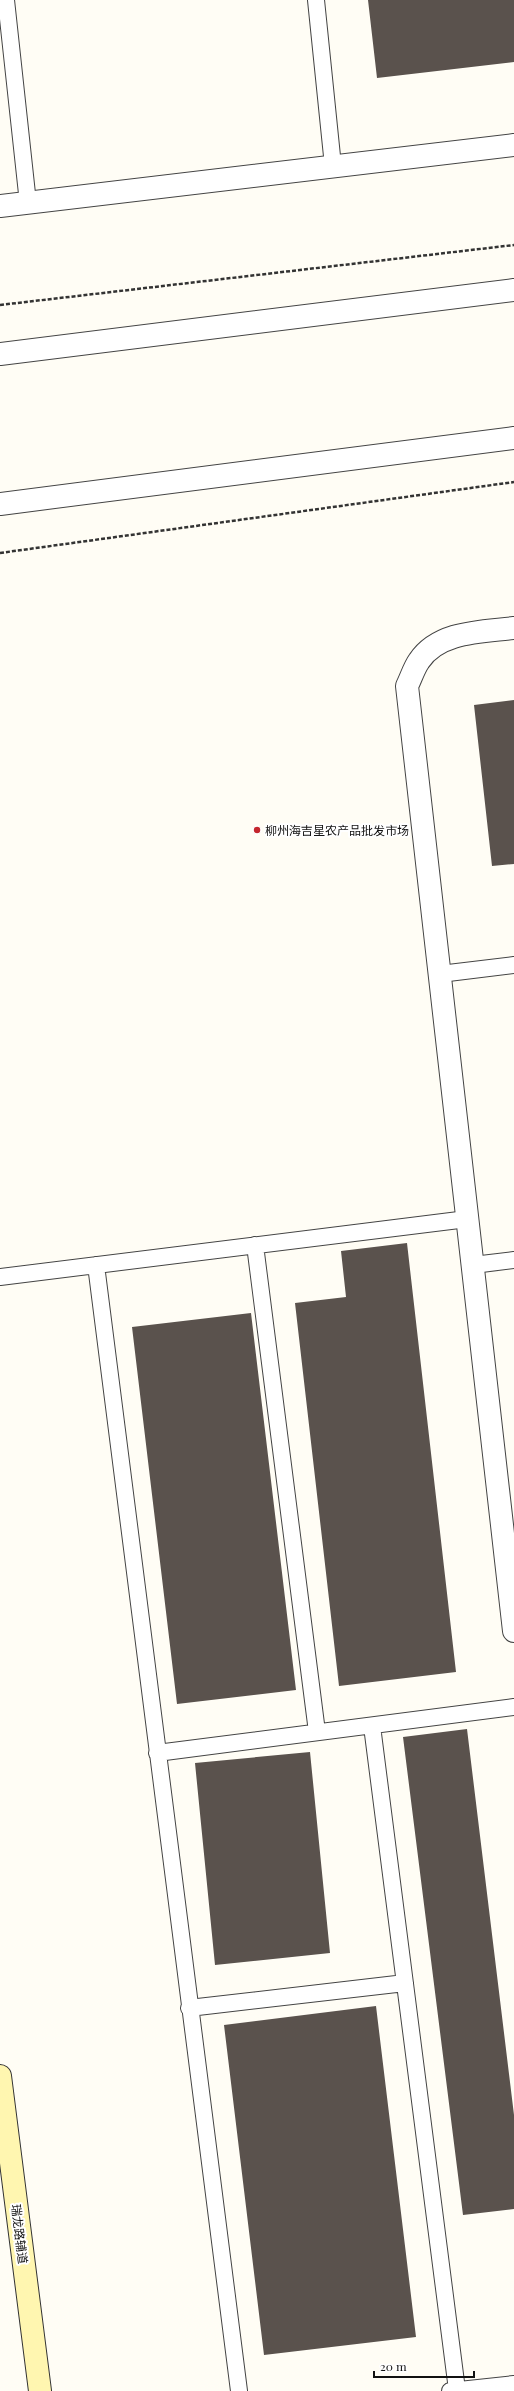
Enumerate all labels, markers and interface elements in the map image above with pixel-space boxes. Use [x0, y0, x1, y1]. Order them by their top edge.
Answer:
place label: 柳州海吉星农产品批发市场 [265, 822, 409, 838]
marker: 柳州海吉星农产品批发市场 [252, 825, 262, 835]
street label: 瑞龙路辅道 [8, 2203, 32, 2265]
scale bar [374, 2353, 474, 2379]
text: 20 m [380, 2358, 407, 2374]

